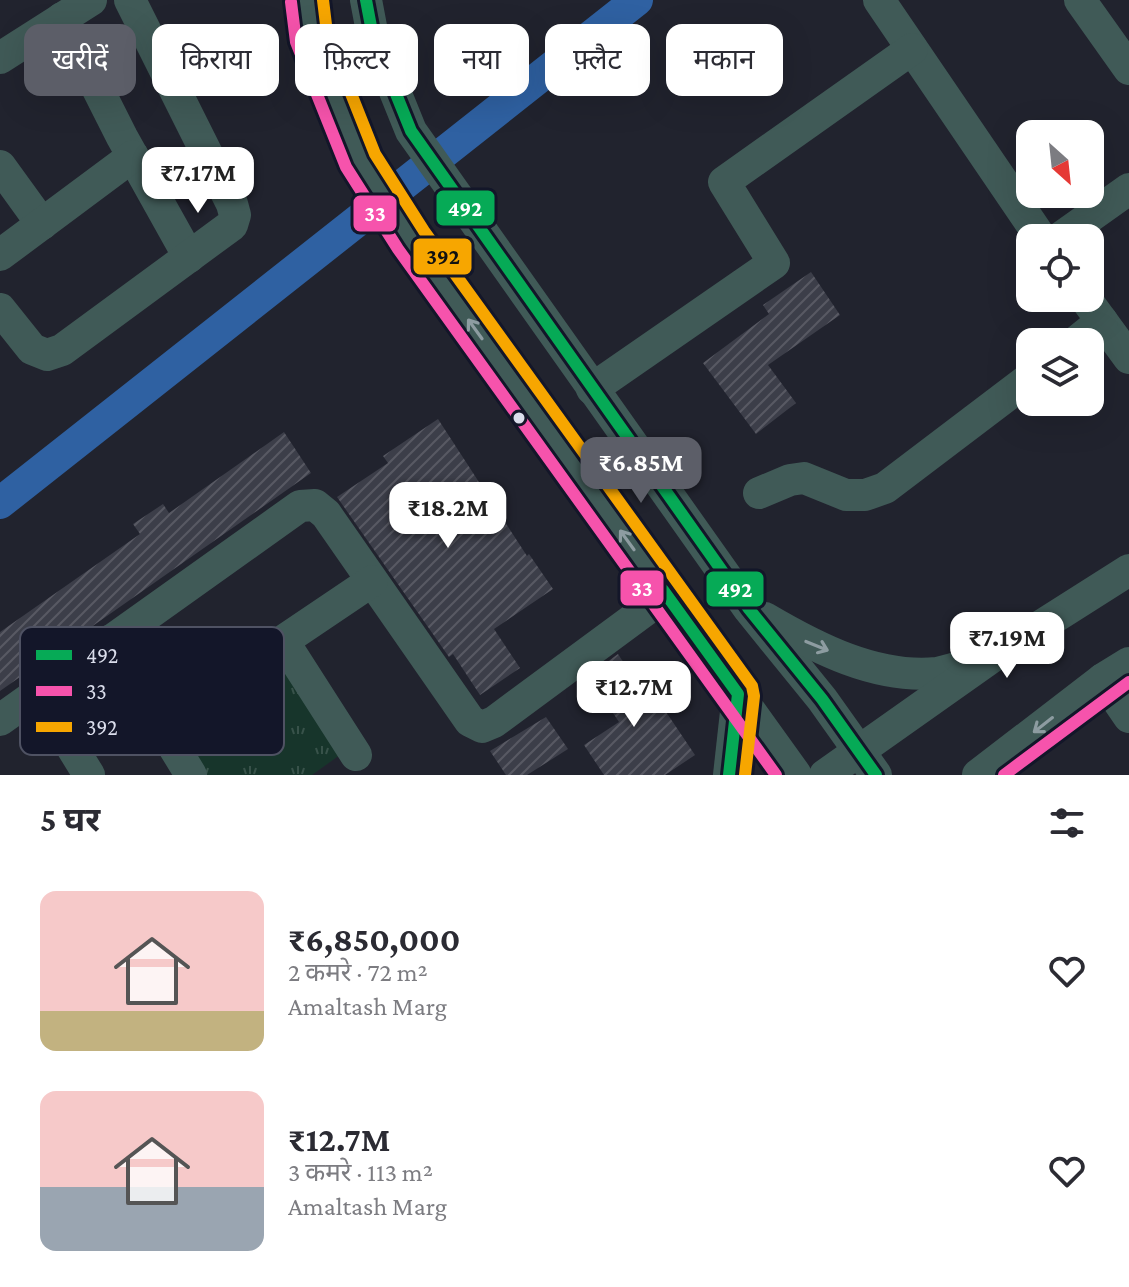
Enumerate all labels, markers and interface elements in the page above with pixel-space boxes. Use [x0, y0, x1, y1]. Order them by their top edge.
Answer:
chip: खरीदें [24, 24, 136, 96]
chip: किराया [152, 24, 279, 96]
chip: फ़िल्टर [295, 24, 418, 96]
chip: नया [434, 24, 529, 96]
chip: फ़्लैट [545, 24, 650, 96]
chip: मकान [666, 24, 783, 96]
north arrow [1016, 120, 1104, 208]
map controls [1016, 120, 1104, 416]
pin: ₹7.17M [133, 147, 263, 215]
text: ₹7.17M [160, 158, 236, 187]
line badge: 492 [435, 189, 496, 227]
line badge: 33 [352, 194, 398, 233]
text: 492 [448, 196, 482, 221]
text: 33 [364, 201, 386, 226]
button: locate [1016, 224, 1104, 312]
line badge: 392 [412, 237, 473, 276]
text: 392 [426, 244, 460, 269]
one-way arrow [467, 318, 483, 340]
button: layers [1016, 328, 1104, 416]
unlabelled marker [511, 410, 527, 426]
pin: ₹6.85M [576, 437, 706, 505]
text: ₹6.85M [599, 448, 683, 477]
pin: ₹18.2M [383, 482, 513, 550]
text: ₹18.2M [407, 493, 489, 522]
one-way arrow [618, 530, 635, 551]
line badge: 33 [619, 569, 665, 607]
line badge: 492 [705, 570, 765, 608]
text: 33 [631, 576, 653, 601]
text: 492 [718, 577, 752, 602]
pin: ₹7.19M [942, 612, 1072, 680]
text: ₹7.19M [968, 623, 1046, 652]
legend [20, 627, 284, 755]
one-way arrow [804, 640, 829, 654]
text: 492 [86, 643, 118, 668]
pin: ₹12.7M [569, 661, 699, 729]
text: ₹12.7M [595, 672, 673, 701]
text: 33 [86, 679, 107, 704]
text: 392 [86, 715, 118, 740]
one-way arrow [1033, 716, 1054, 733]
text: 5 घर [40, 801, 100, 838]
icon: filters [1045, 801, 1089, 845]
text: ₹6,850,000 [288, 921, 460, 958]
icon: home [104, 923, 200, 1019]
icon: heart [1045, 949, 1089, 993]
text: 2 कमरे · 72 m² [288, 958, 428, 987]
text: Amaltash Marg [288, 992, 447, 1021]
text: ₹12.7M [288, 1121, 390, 1158]
icon: home [104, 1123, 200, 1219]
icon: heart [1045, 1149, 1089, 1193]
text: 3 कमरे · 113 m² [288, 1158, 433, 1187]
text: Amaltash Marg [288, 1192, 447, 1221]

